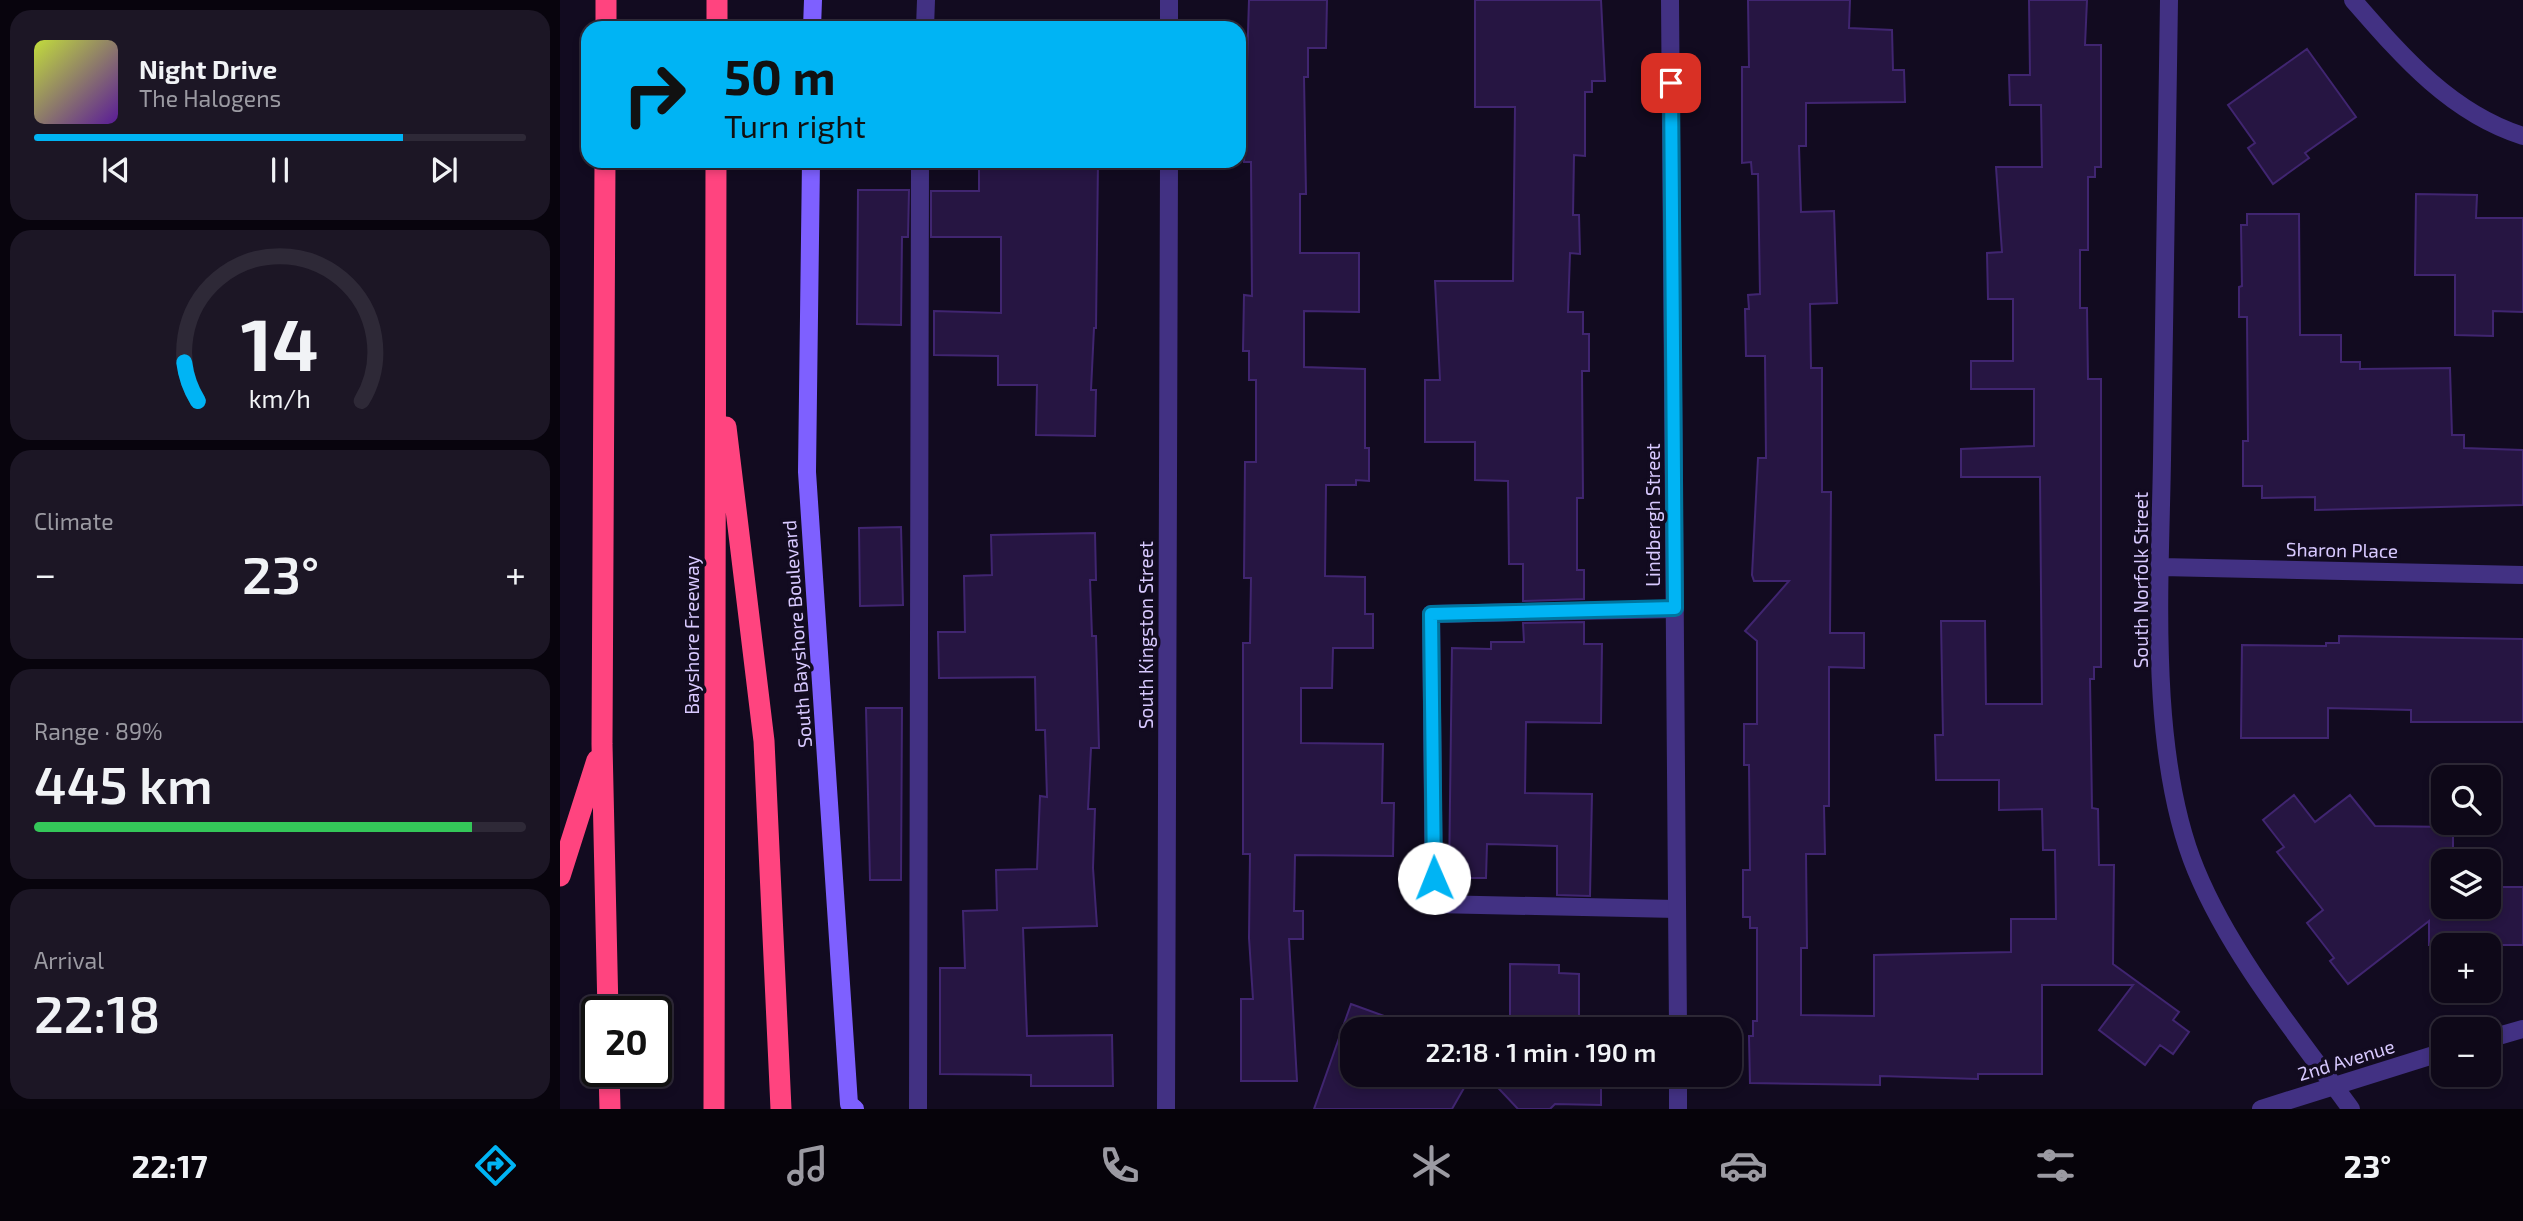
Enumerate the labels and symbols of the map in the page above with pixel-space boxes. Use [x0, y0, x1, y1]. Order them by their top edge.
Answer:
pin [1641, 53, 1701, 113]
street label: Lindbergh Street [1641, 443, 1664, 587]
street label: South Norfolk Street [2129, 492, 2152, 668]
street label: South Bayshore Boulevard [777, 519, 816, 749]
street label: Sharon Place [2286, 537, 2398, 562]
street label: South Kingston Street [1134, 541, 1157, 729]
street label: Bayshore Freeway [680, 555, 703, 715]
position arrow [1397, 841, 1471, 915]
speed limit sign: 20 [581, 996, 672, 1087]
street label: 2nd Avenue [2295, 1034, 2397, 1085]

